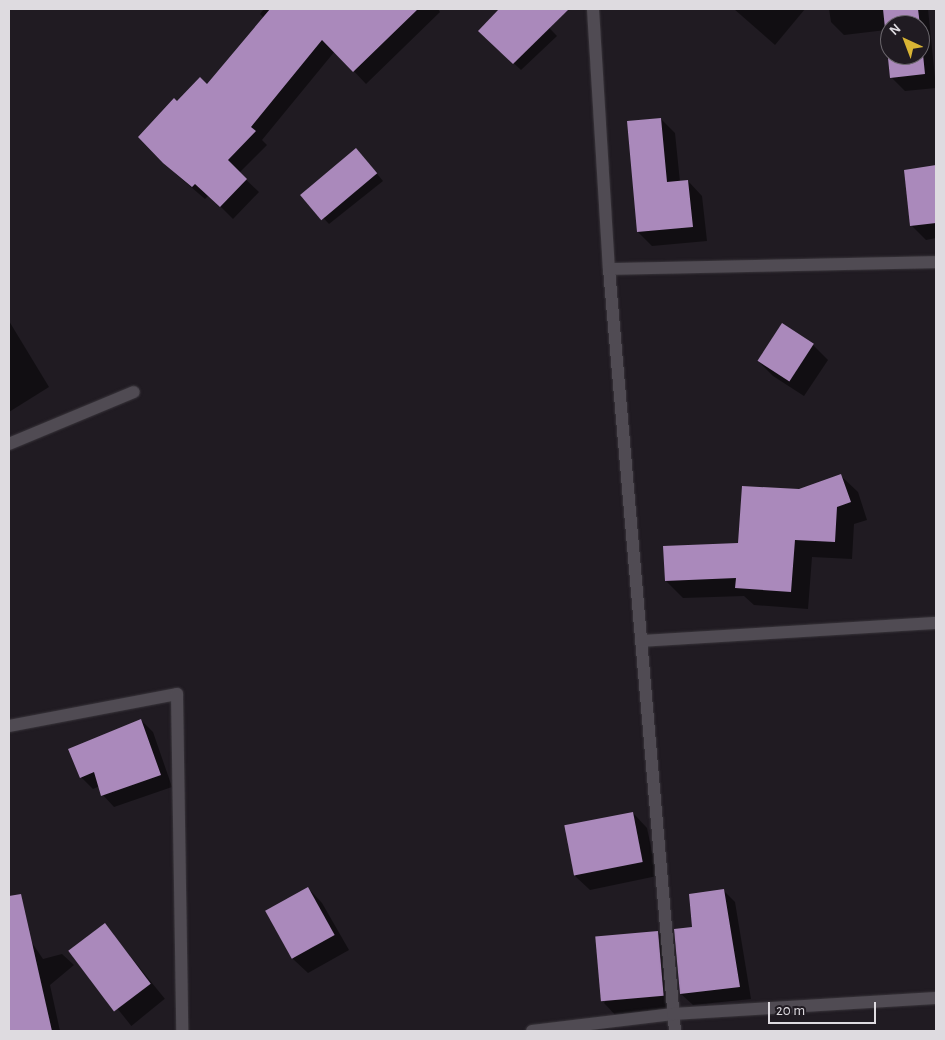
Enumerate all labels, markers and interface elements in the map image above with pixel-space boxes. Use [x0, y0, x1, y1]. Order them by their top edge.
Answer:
north arrow [880, 15, 930, 65]
text: N [887, 21, 904, 38]
scale bar [770, 992, 878, 1024]
text: 20 m [776, 1003, 805, 1018]

